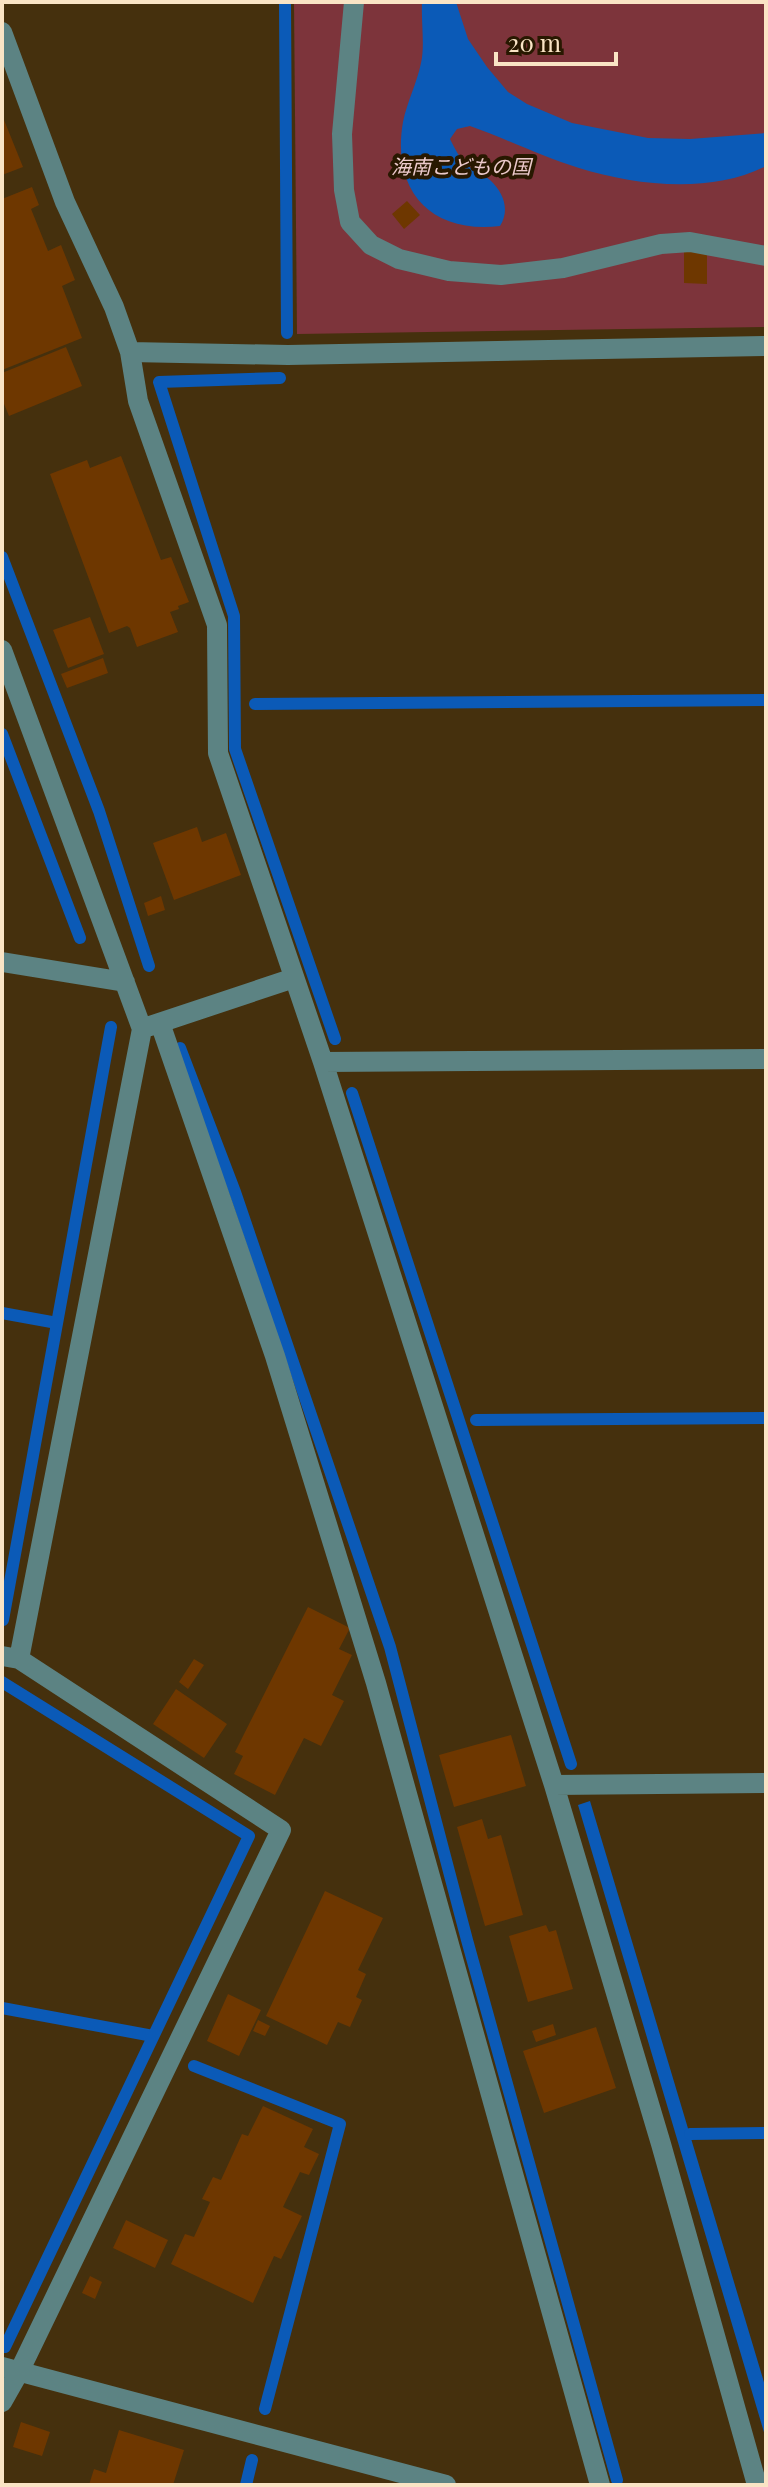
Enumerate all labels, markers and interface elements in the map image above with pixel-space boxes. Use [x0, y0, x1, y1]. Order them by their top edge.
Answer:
scale bar [496, 16, 616, 66]
text: 20 m [508, 26, 561, 58]
park label: 海南こどもの国 [391, 152, 534, 179]

